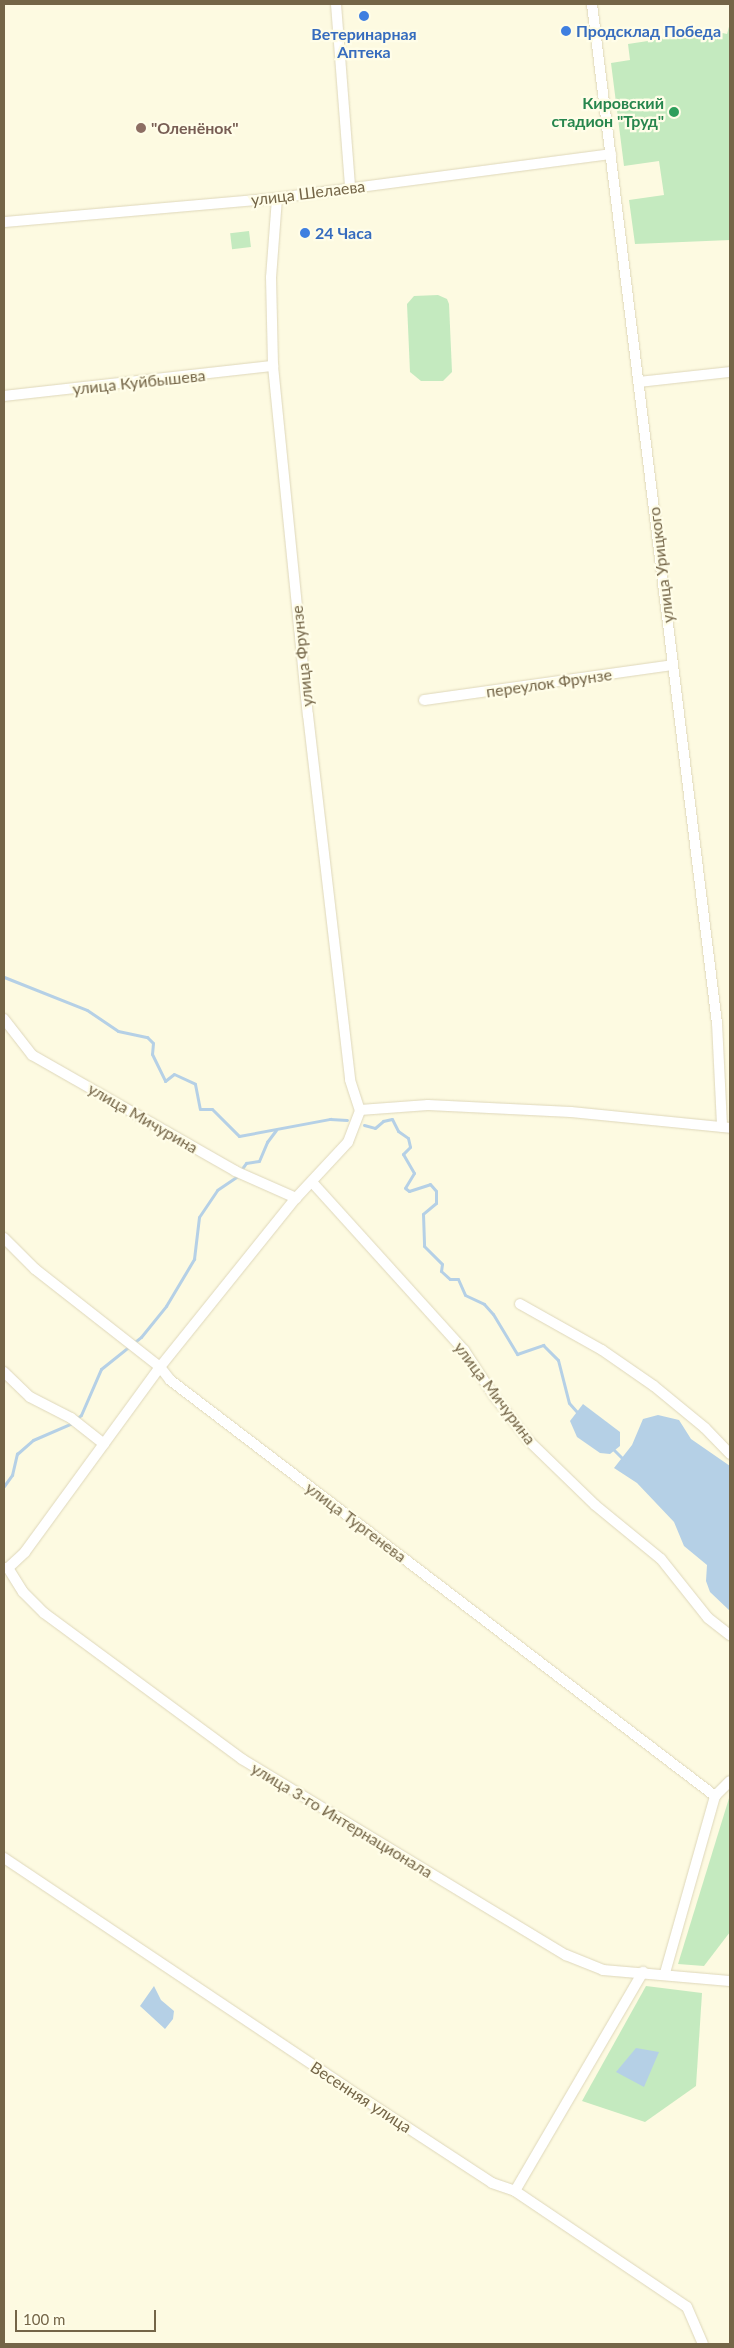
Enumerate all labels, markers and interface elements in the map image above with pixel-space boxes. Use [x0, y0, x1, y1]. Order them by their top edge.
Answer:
marker: Ветеринарная Аптека [358, 10, 370, 22]
place label: Продсклад Победа [576, 21, 721, 41]
place label: Ветеринарная Аптека [311, 24, 417, 62]
marker: Продсклад Победа [560, 25, 572, 37]
place label: Кировский стадион "Труд" [551, 93, 664, 131]
marker: Кировский стадион "Труд" [668, 106, 680, 118]
place label: "Оленёнок" [151, 118, 239, 138]
marker: "Оленёнок" [135, 122, 147, 134]
street label: улица Шелаева [250, 176, 366, 210]
place label: 24 Часа [315, 223, 372, 243]
marker: 24 Часа [299, 227, 311, 239]
street label: улица Куйбышева [72, 365, 206, 399]
street label: улица Урицкого [644, 506, 678, 624]
street label: улица Фрунзе [287, 604, 317, 708]
street label: переулок Фрунзе [485, 665, 613, 701]
street label: улица Мичурина [85, 1079, 201, 1157]
street label: улица Мичурина [450, 1338, 540, 1448]
street label: улица Тургенева [302, 1478, 410, 1566]
street label: улица 3-го Интернационала [248, 1758, 436, 1882]
street label: Весенняя улица [307, 2057, 415, 2137]
scale bar [18, 2300, 159, 2332]
text: 100 m [23, 2310, 65, 2328]

